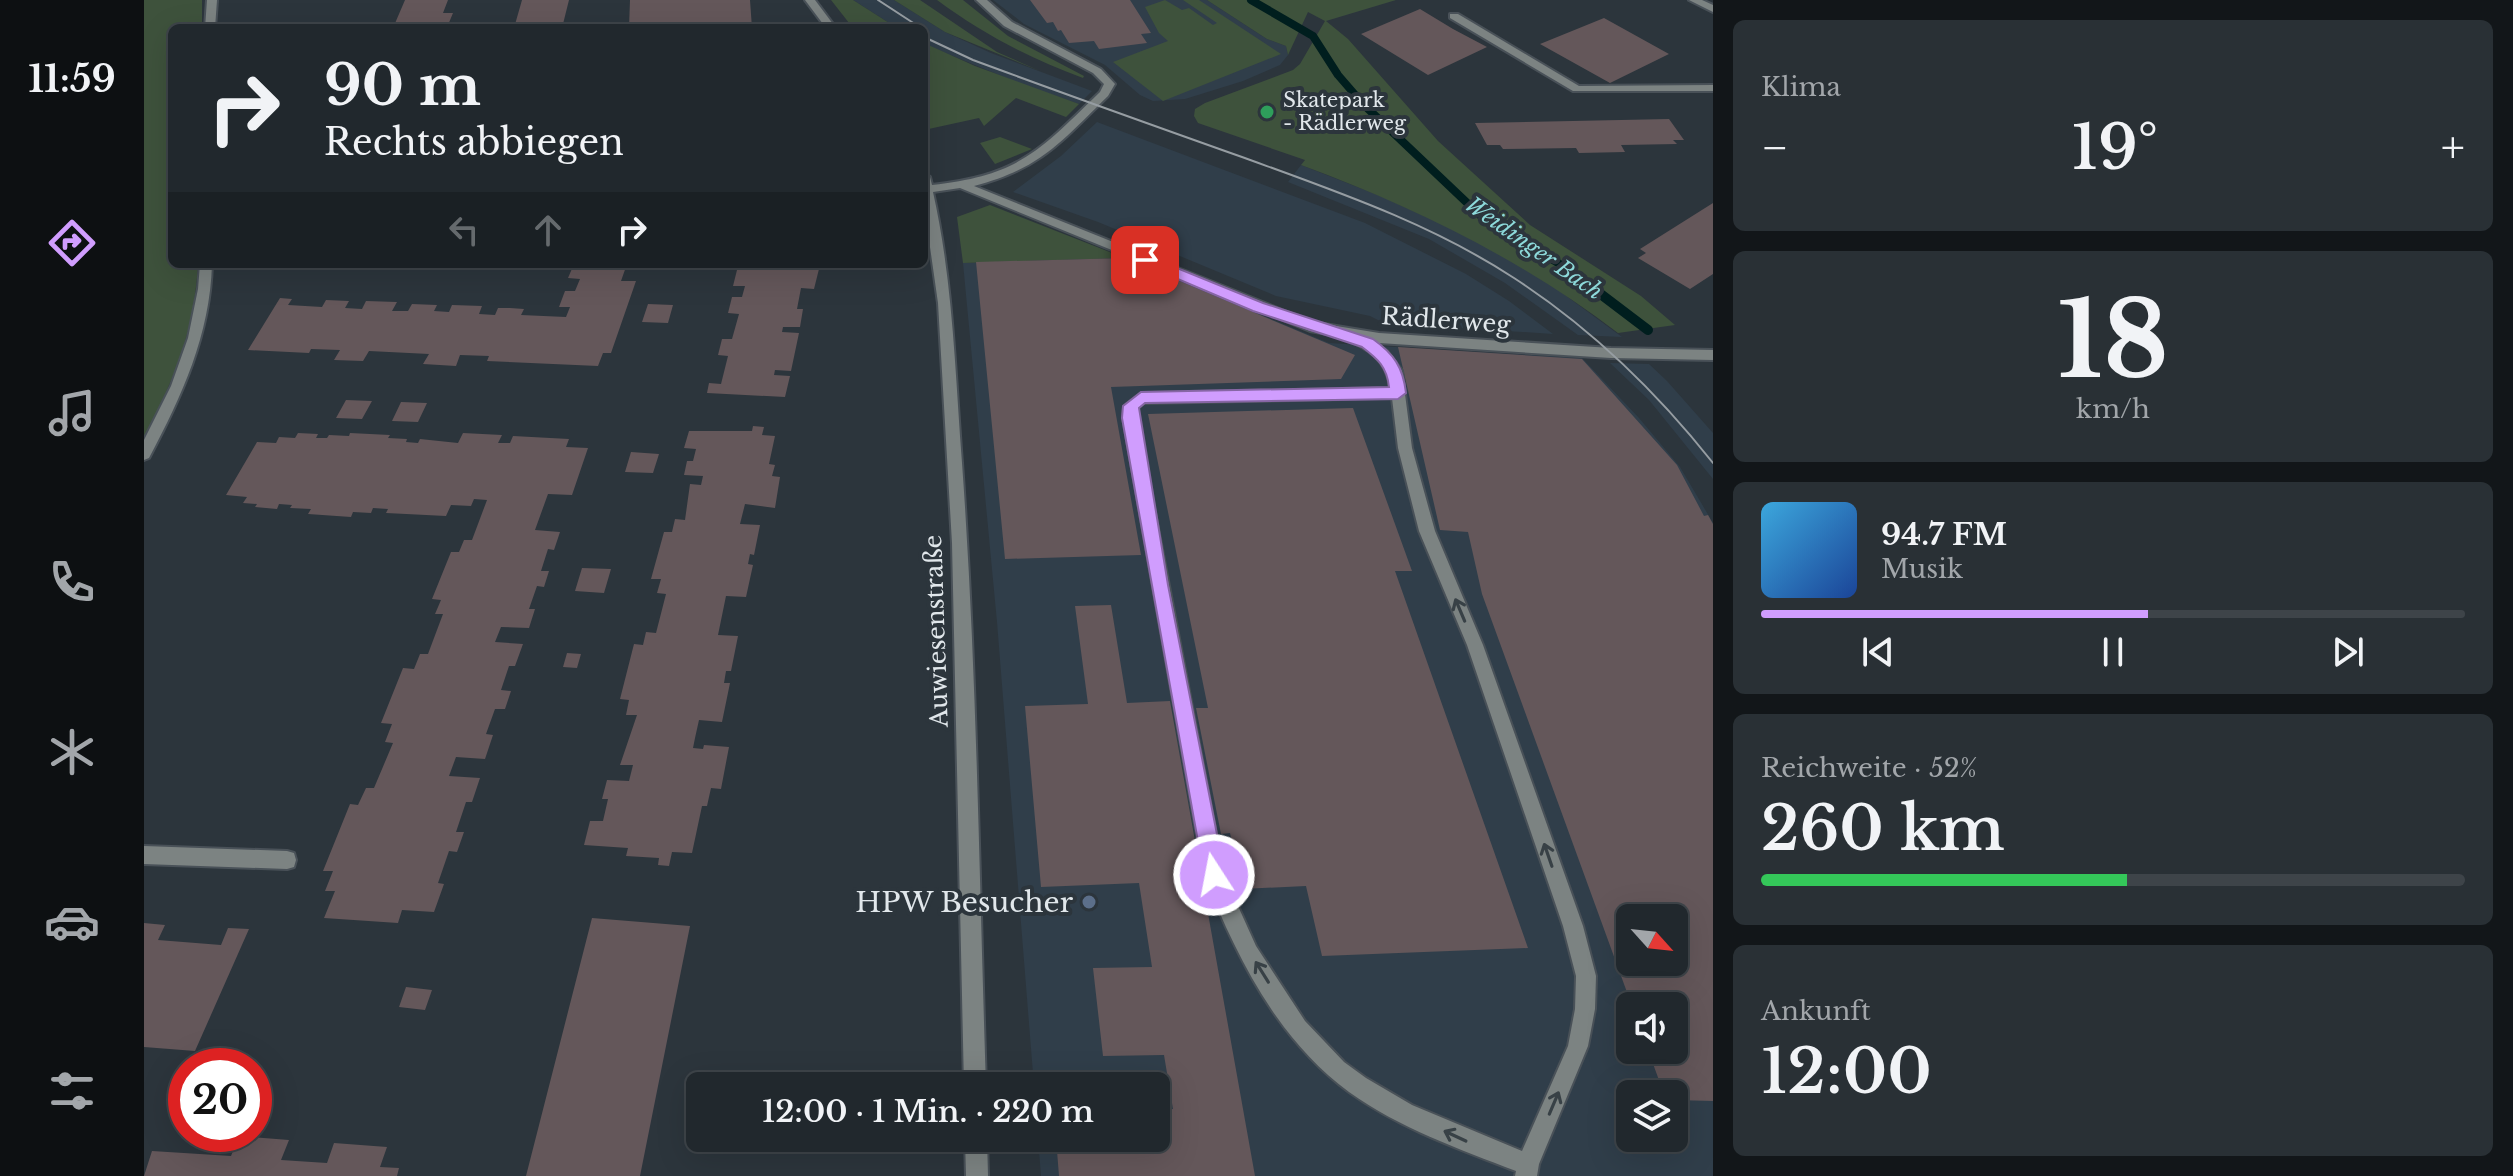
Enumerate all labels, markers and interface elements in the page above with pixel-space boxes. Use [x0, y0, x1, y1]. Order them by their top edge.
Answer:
text: 90 m [324, 51, 481, 120]
icon: right [192, 56, 296, 160]
text: 11:59 [28, 57, 116, 102]
text: Klima [1761, 71, 1841, 103]
place label: Skatepark - Rädlerweg [1283, 88, 1407, 135]
marker: Skatepark - Rädlerweg [1258, 103, 1276, 121]
text: 19° [2072, 111, 2158, 185]
text: Rechts abbiegen [324, 120, 624, 165]
text: − [1761, 120, 1789, 175]
text: + [2441, 120, 2465, 175]
water label: Weidinger Bach [1460, 191, 1608, 305]
icon: left [442, 208, 486, 252]
icon: ahead [526, 208, 570, 252]
icon: right [610, 208, 654, 252]
icon: directions [44, 215, 100, 271]
pin [1111, 226, 1179, 294]
icon: arrive [1123, 238, 1167, 282]
text: 18 [2057, 276, 2169, 405]
street label: Rädlerweg [1380, 301, 1512, 339]
icon: music [44, 385, 100, 441]
text: km/h [2076, 393, 2150, 425]
text: 94.7 FM [1881, 516, 2007, 553]
street label: Auwiesenstraße [918, 534, 954, 729]
text: Musik [1881, 553, 1963, 585]
icon: phone [44, 554, 100, 610]
one-way arrow [1452, 598, 1467, 623]
icon: previous [1856, 630, 1900, 674]
icon: pause [2091, 630, 2135, 674]
icon: next [2326, 630, 2370, 674]
icon: climate [44, 724, 100, 780]
text: Reichweite · 52% [1761, 752, 1977, 784]
text: 260 km [1761, 792, 2005, 866]
position arrow [1172, 833, 1256, 917]
one-way arrow [1539, 843, 1554, 868]
place label: HPW Besucher [855, 885, 1074, 920]
marker: HPW Besucher [1080, 893, 1098, 911]
icon: car [44, 894, 100, 950]
north arrow [1616, 904, 1688, 976]
map controls [1616, 904, 1688, 1152]
one-way arrow [1253, 961, 1270, 983]
button: sound [1616, 992, 1688, 1064]
text: Ankunft [1761, 995, 1871, 1027]
text: 12:00 [1761, 1035, 1932, 1109]
speed limit sign: 20 [168, 1048, 272, 1152]
icon: filters [44, 1063, 100, 1119]
button: layers [1616, 1080, 1688, 1152]
one-way arrow [1548, 1092, 1562, 1116]
text: 12:00 · 1 Min. · 220 m [762, 1093, 1094, 1130]
one-way arrow [1444, 1128, 1468, 1143]

